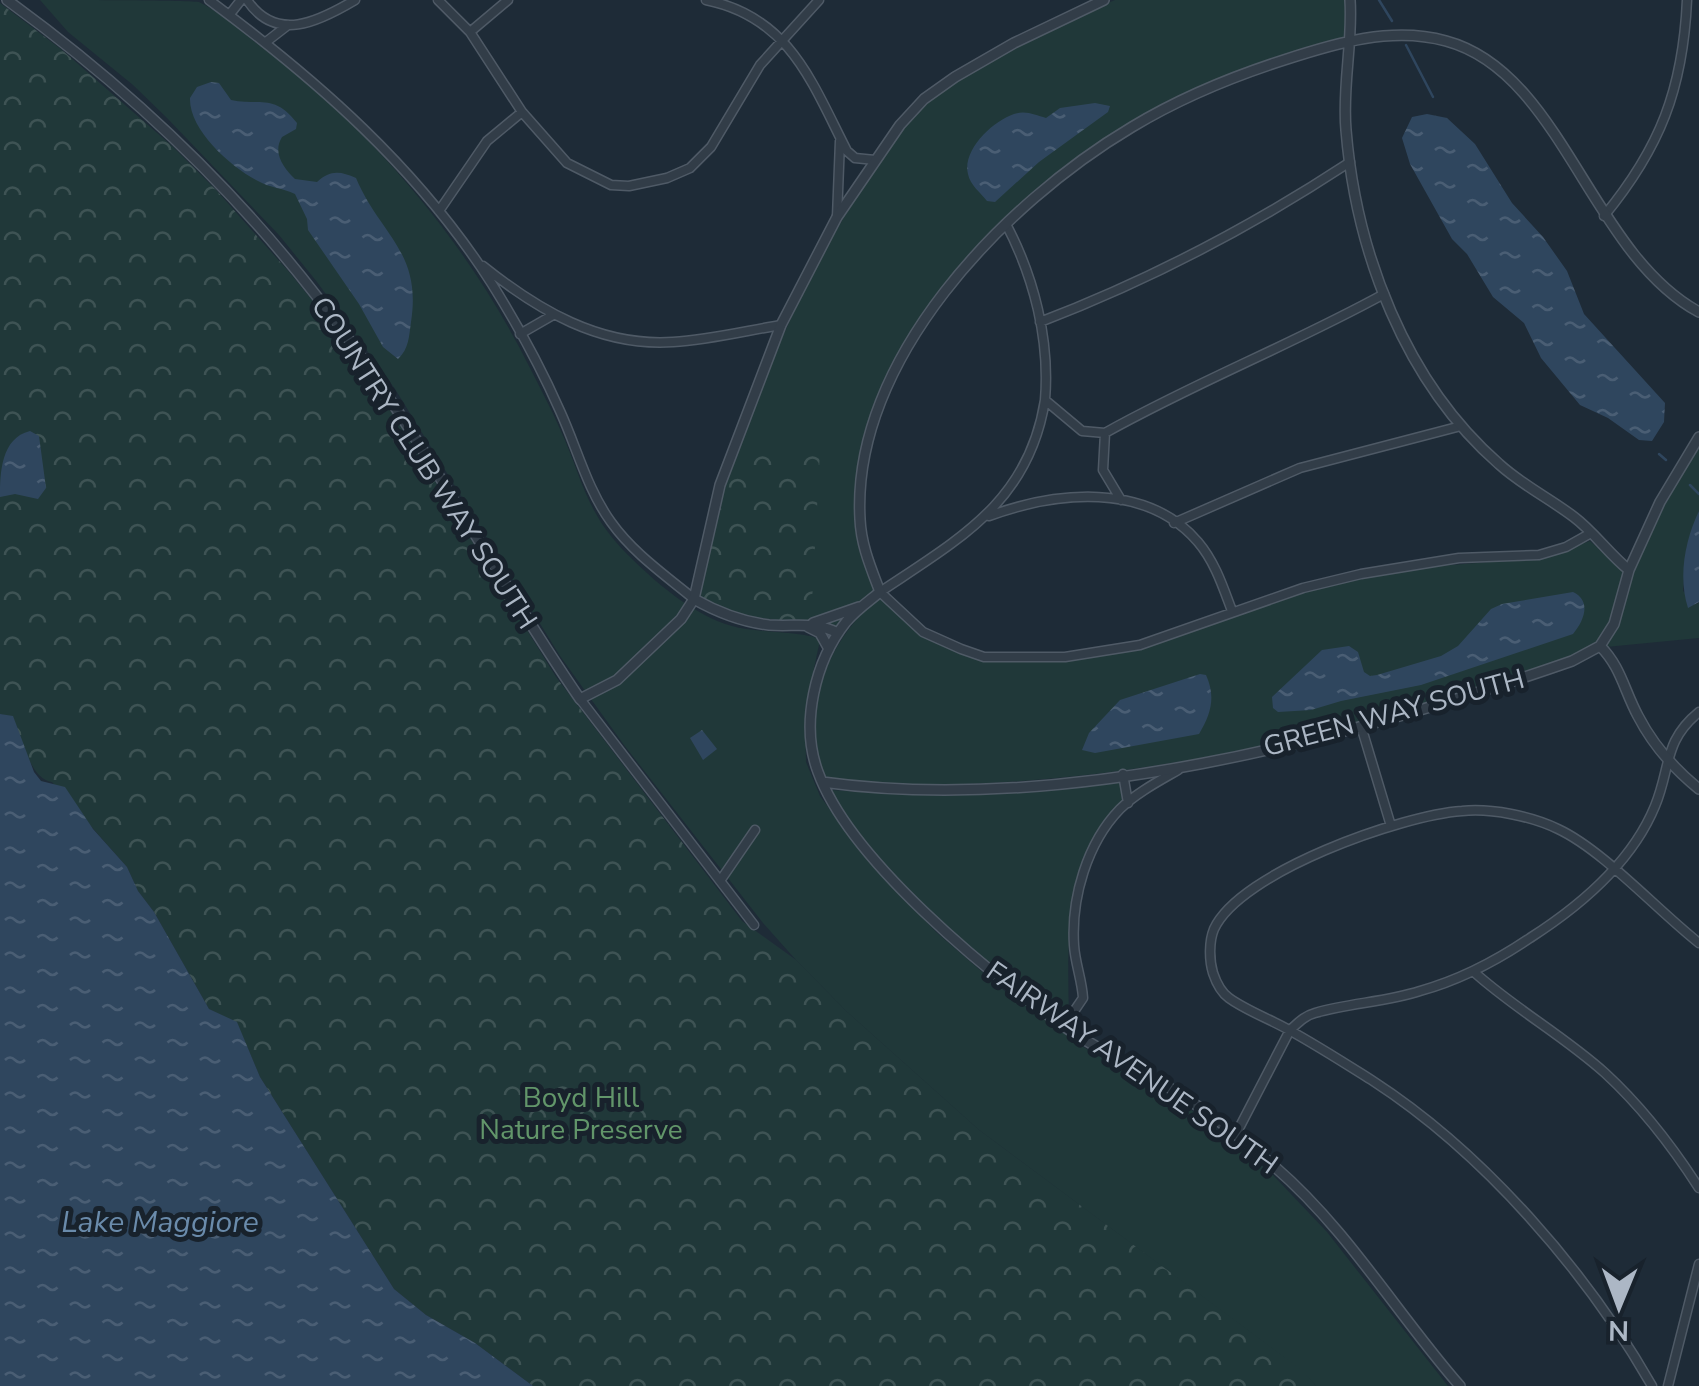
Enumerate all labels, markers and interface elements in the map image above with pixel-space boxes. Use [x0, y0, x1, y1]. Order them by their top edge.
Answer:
street label: COUNTRY CLUB WAY SOUTH [302, 290, 546, 636]
street label: GREEN WAY SOUTH [1259, 660, 1529, 766]
street label: FAIRWAY AVENUE SOUTH [979, 953, 1285, 1183]
park label: Boyd Hill Nature Preserve [479, 1079, 683, 1149]
water label: Lake Maggiore [61, 1202, 259, 1243]
north arrow [1569, 1256, 1669, 1356]
text: N [1608, 1311, 1629, 1349]

